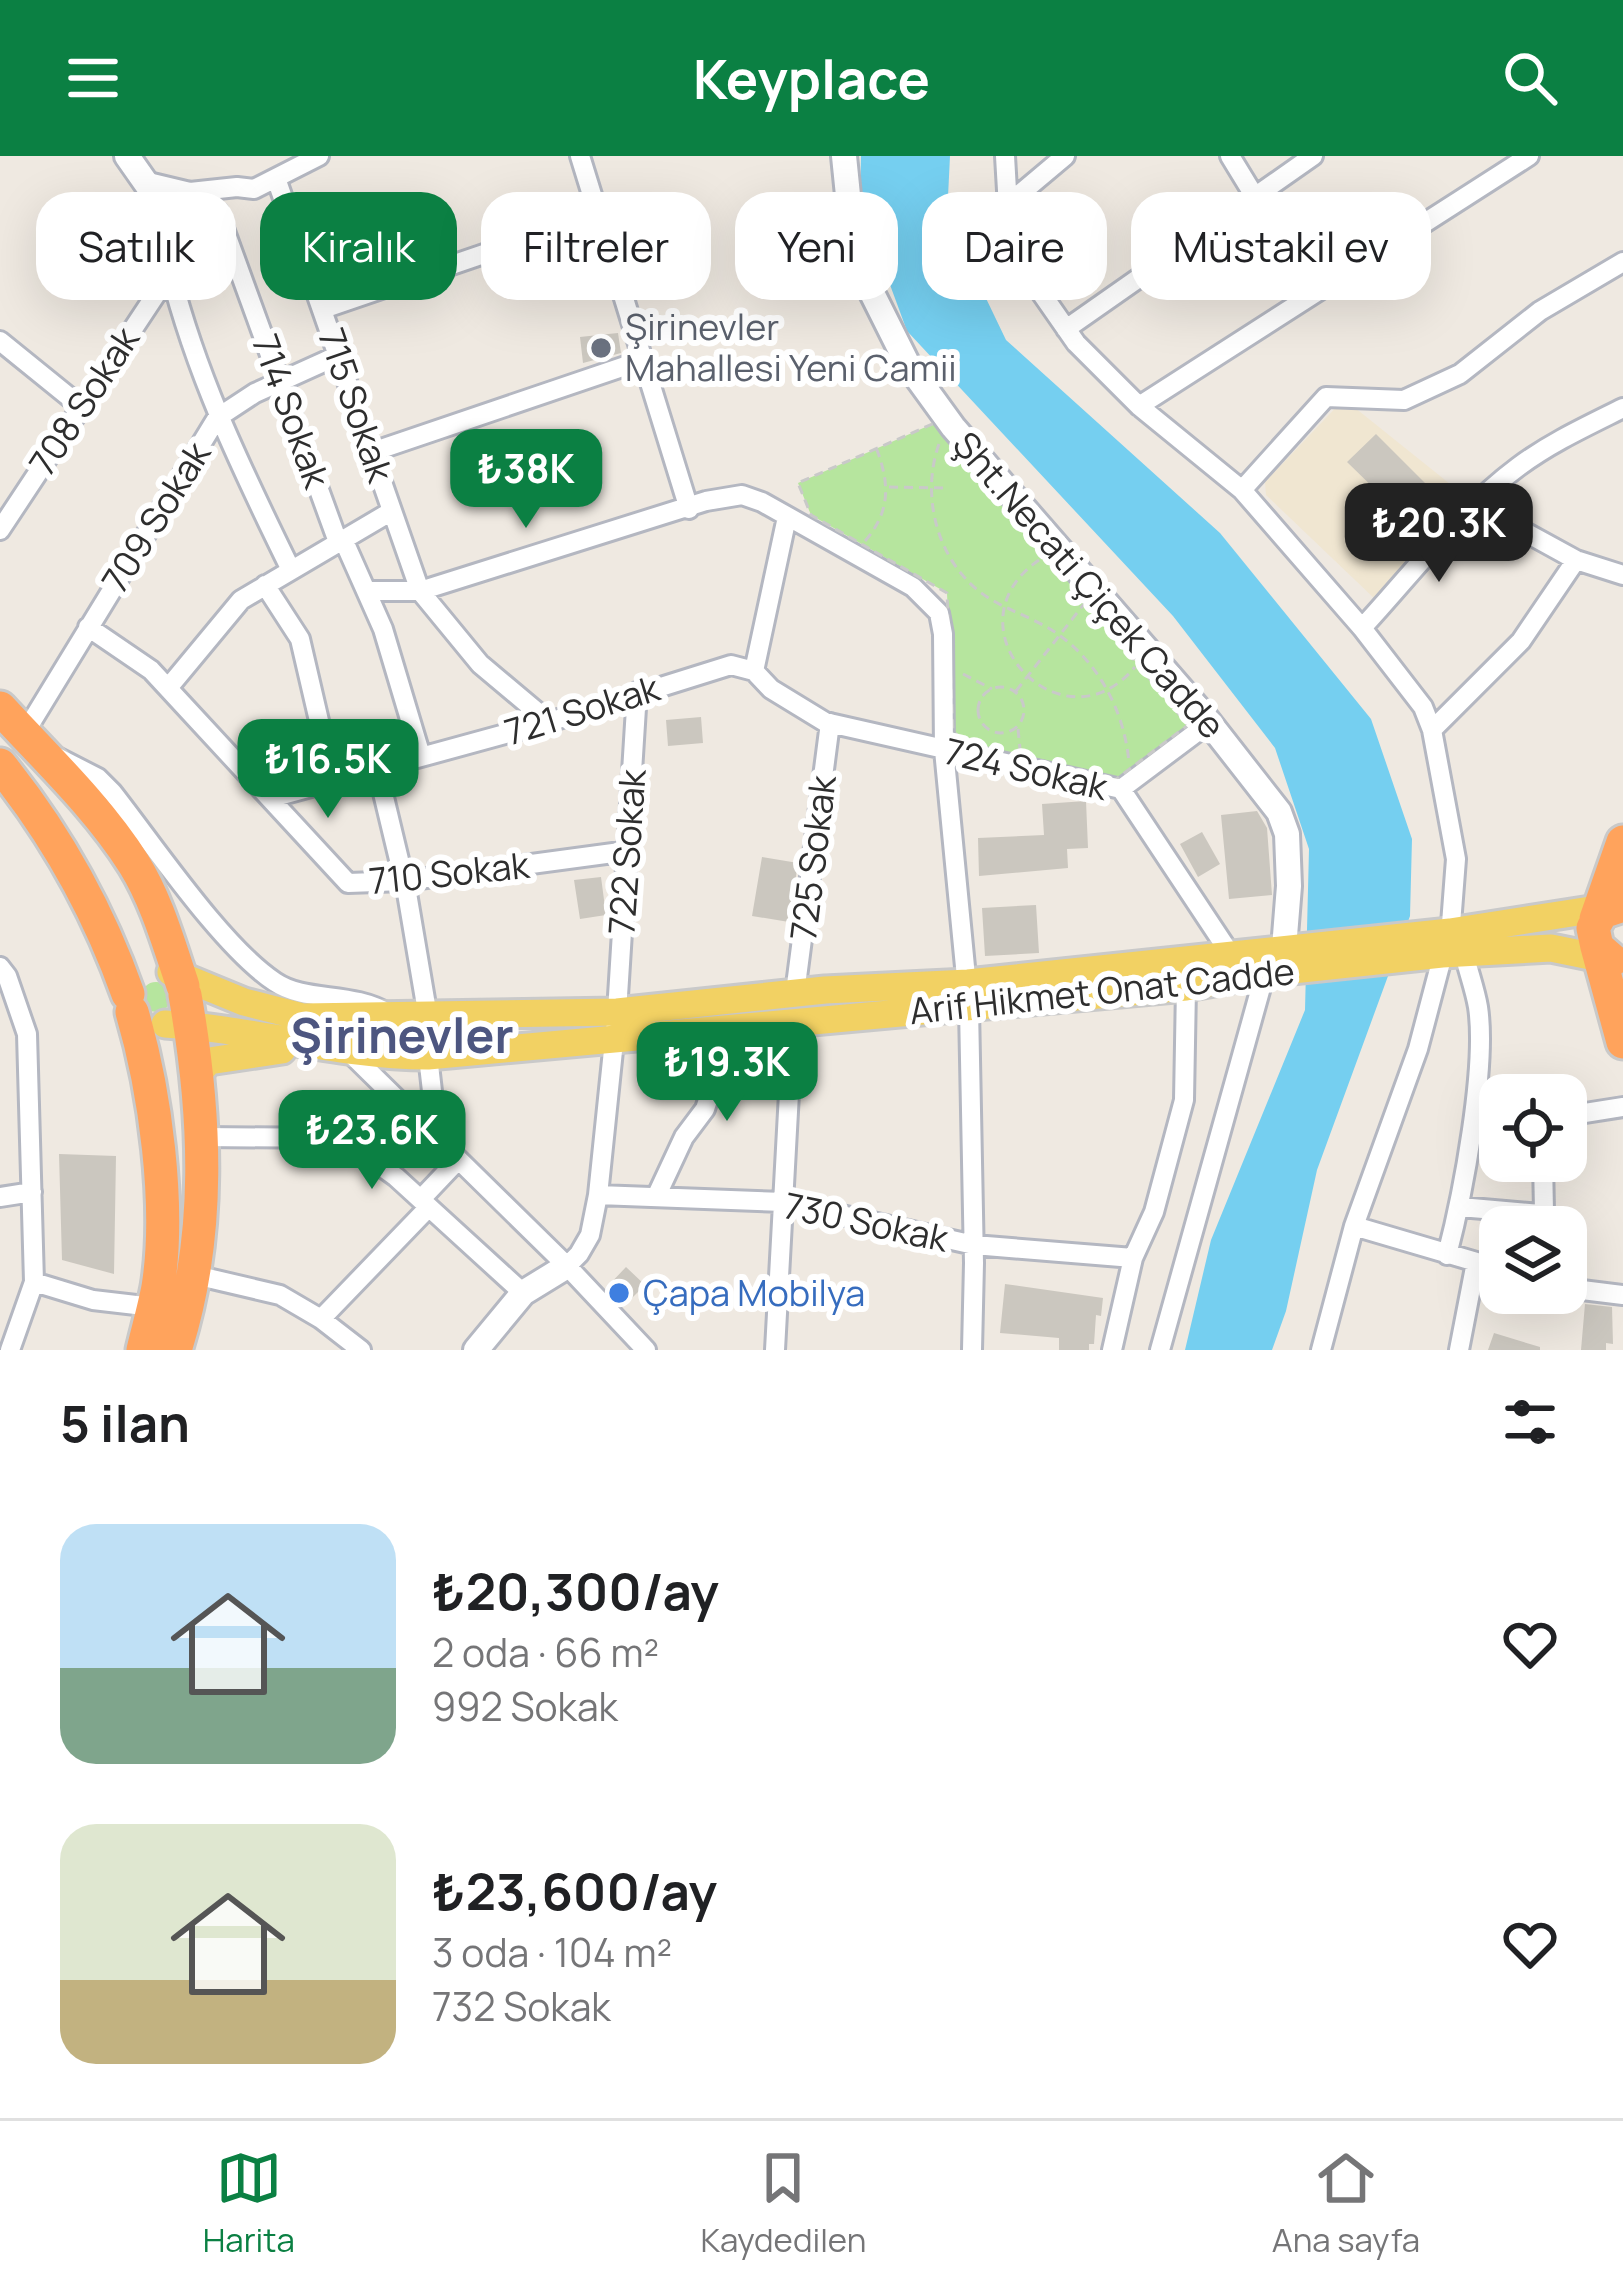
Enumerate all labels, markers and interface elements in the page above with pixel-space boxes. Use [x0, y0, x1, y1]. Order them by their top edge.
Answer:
text: Keyplace [693, 41, 930, 115]
icon: menu [60, 45, 126, 111]
icon: search [1497, 45, 1563, 111]
chip: Satılık [36, 192, 236, 300]
chip: Kiralık [260, 192, 457, 300]
chip: Filtreler [481, 192, 711, 300]
chip: Yeni [735, 192, 898, 300]
chip: Daire [922, 192, 1107, 300]
chip: Müstakil ev [1131, 192, 1431, 300]
place label: Şirinevler Mahallesi Yeni Camii [625, 302, 957, 392]
street label: 708 Sokak [17, 316, 150, 484]
street label: 715 Sokak [307, 322, 406, 489]
street label: 714 Sokak [241, 327, 342, 495]
marker: Şirinevler Mahallesi Yeni Camii [588, 335, 614, 361]
street label: Şht.Necati Çiçek Cadde [942, 421, 1236, 749]
pin: ₺38K [455, 429, 597, 531]
street label: 709 Sokak [90, 431, 222, 601]
text: ₺38K [477, 441, 575, 495]
pin: ₺20.3K [1341, 483, 1537, 585]
text: ₺20.3K [1372, 495, 1506, 549]
street label: 721 Sokak [499, 663, 666, 756]
pin: ₺16.5K [230, 719, 426, 821]
street label: 724 Sokak [940, 726, 1113, 811]
text: ₺16.5K [265, 731, 391, 785]
street label: 722 Sokak [596, 767, 657, 936]
street label: 725 Sokak [778, 772, 847, 943]
street label: 710 Sokak [367, 840, 532, 905]
street label: Arif Hikmet Onat Cadde [907, 946, 1297, 1035]
district label: Şirinevler [290, 1002, 514, 1067]
pin: ₺19.3K [629, 1022, 825, 1124]
text: ₺19.3K [664, 1034, 790, 1088]
map controls [1479, 1074, 1587, 1314]
button: locate [1479, 1074, 1587, 1182]
pin: ₺23.6K [274, 1090, 470, 1192]
text: ₺23.6K [306, 1102, 438, 1156]
street label: 730 Sokak [780, 1180, 954, 1263]
button: layers [1479, 1206, 1587, 1314]
place label: Çapa Mobilya [643, 1268, 865, 1317]
marker: Çapa Mobilya [606, 1280, 632, 1306]
text: 5 ilan [60, 1388, 190, 1457]
icon: filters [1497, 1389, 1563, 1455]
text: ₺20,300/ay [432, 1556, 719, 1625]
icon: home [156, 1572, 300, 1716]
icon: heart [1497, 1611, 1563, 1677]
text: 2 oda · 66 m² [432, 1625, 659, 1679]
text: 992 Sokak [432, 1679, 618, 1733]
text: ₺23,600/ay [432, 1856, 717, 1925]
icon: home [156, 1872, 300, 2016]
icon: heart [1497, 1911, 1563, 1977]
text: 3 oda · 104 m² [432, 1925, 672, 1979]
text: 732 Sokak [432, 1979, 611, 2033]
tab: Harita [203, 2145, 295, 2262]
tab: Kaydedilen [700, 2145, 866, 2262]
tab: Ana sayfa [1272, 2145, 1420, 2262]

